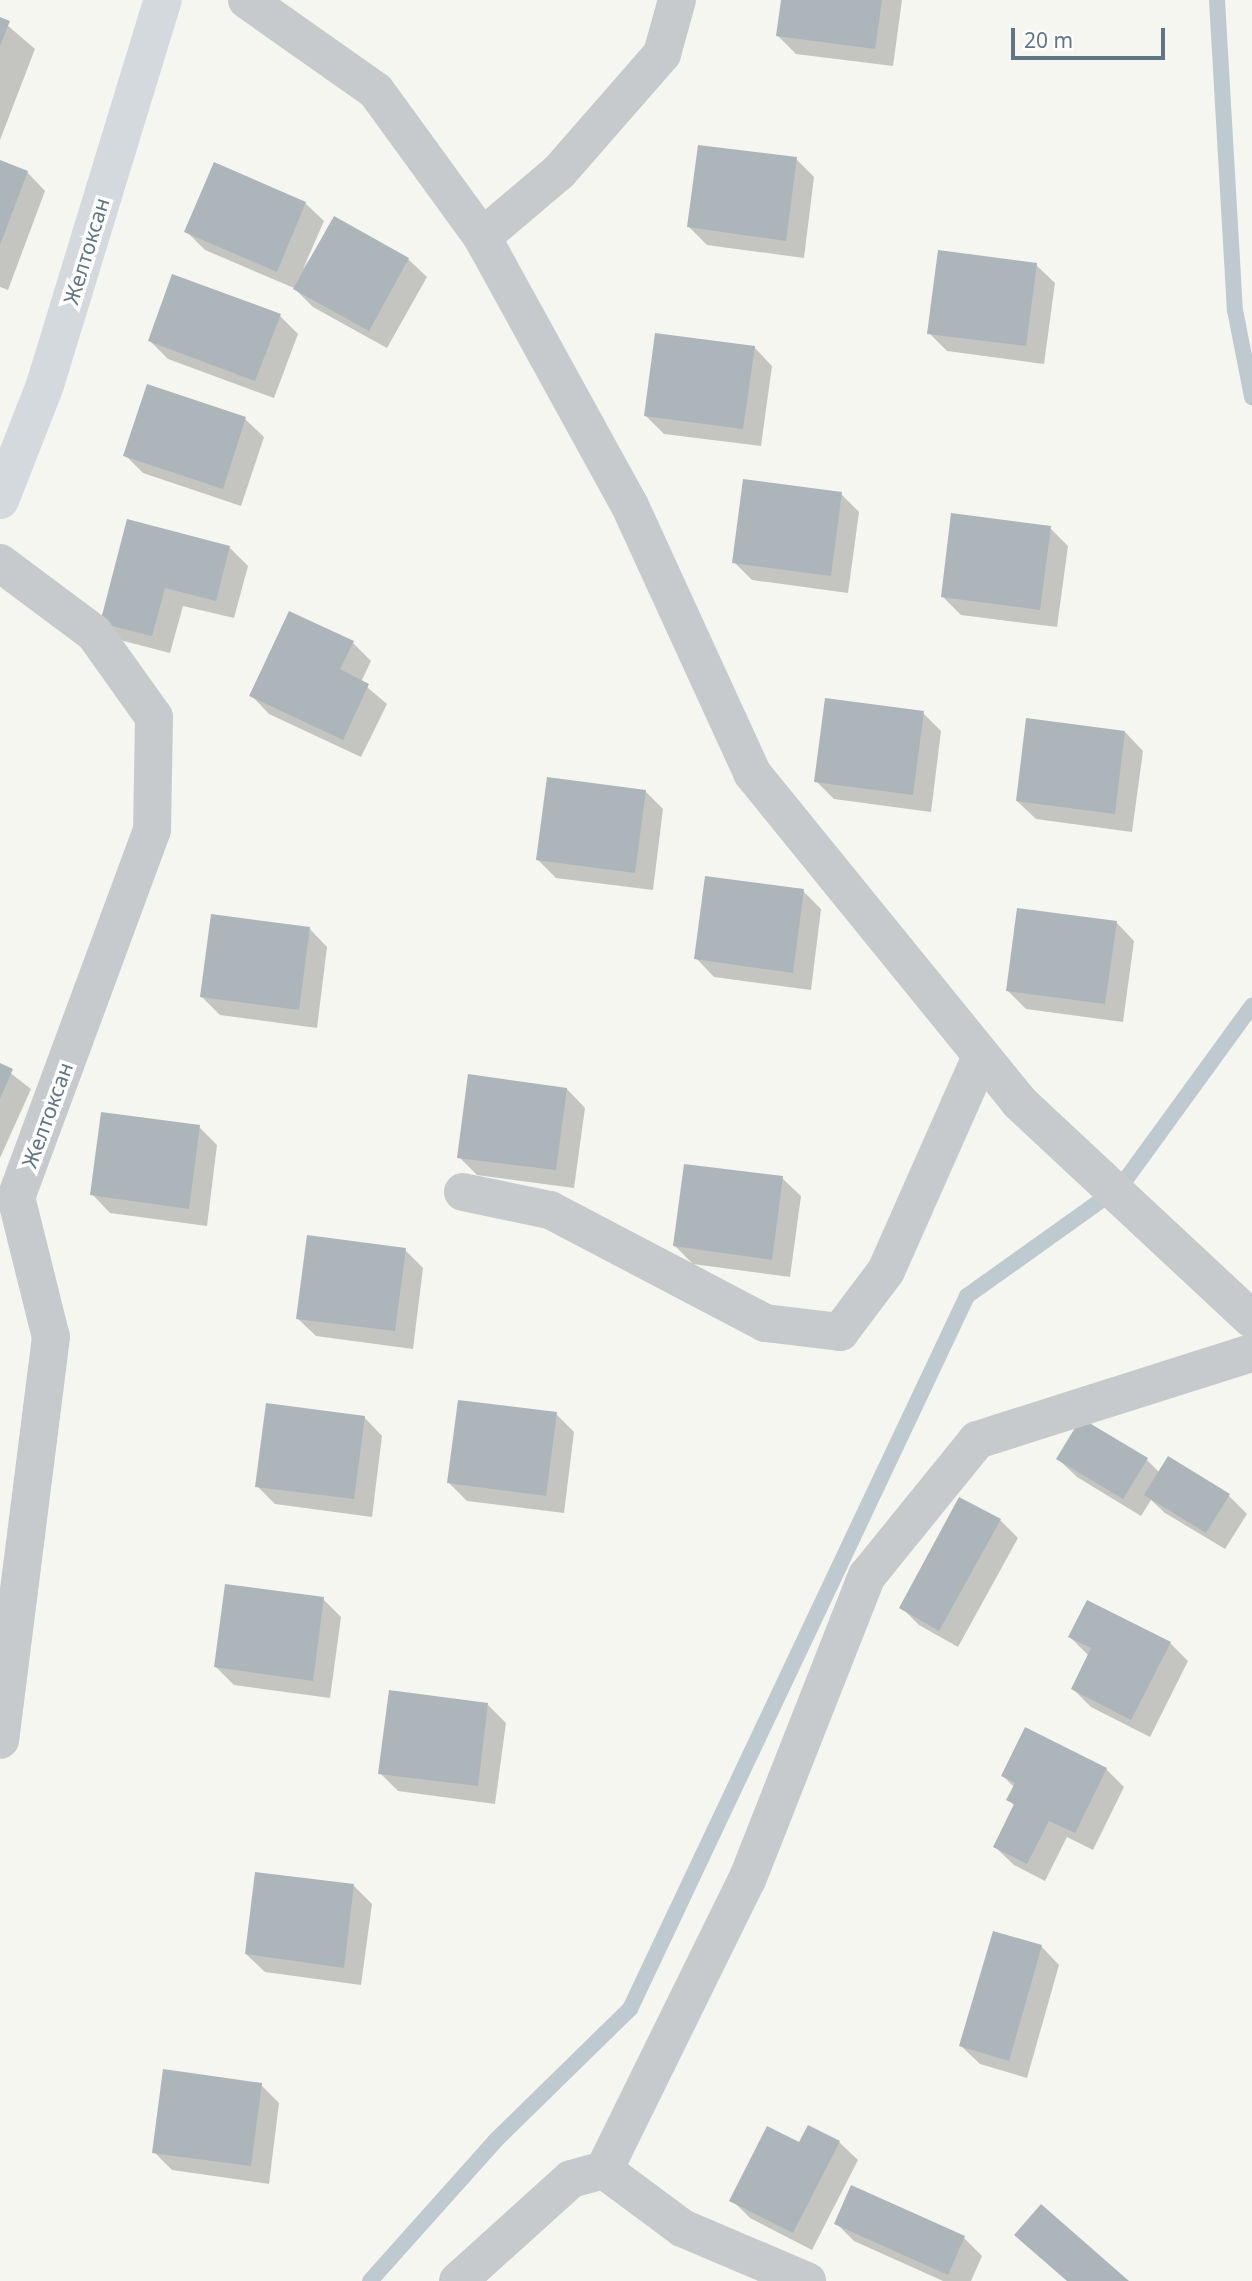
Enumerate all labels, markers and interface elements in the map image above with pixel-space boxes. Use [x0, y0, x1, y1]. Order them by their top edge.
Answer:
scale bar [1014, 14, 1168, 58]
text: 20 m [1024, 26, 1073, 54]
street label: Желтоксан [58, 195, 114, 307]
street label: Желтоксан [16, 1059, 78, 1171]

